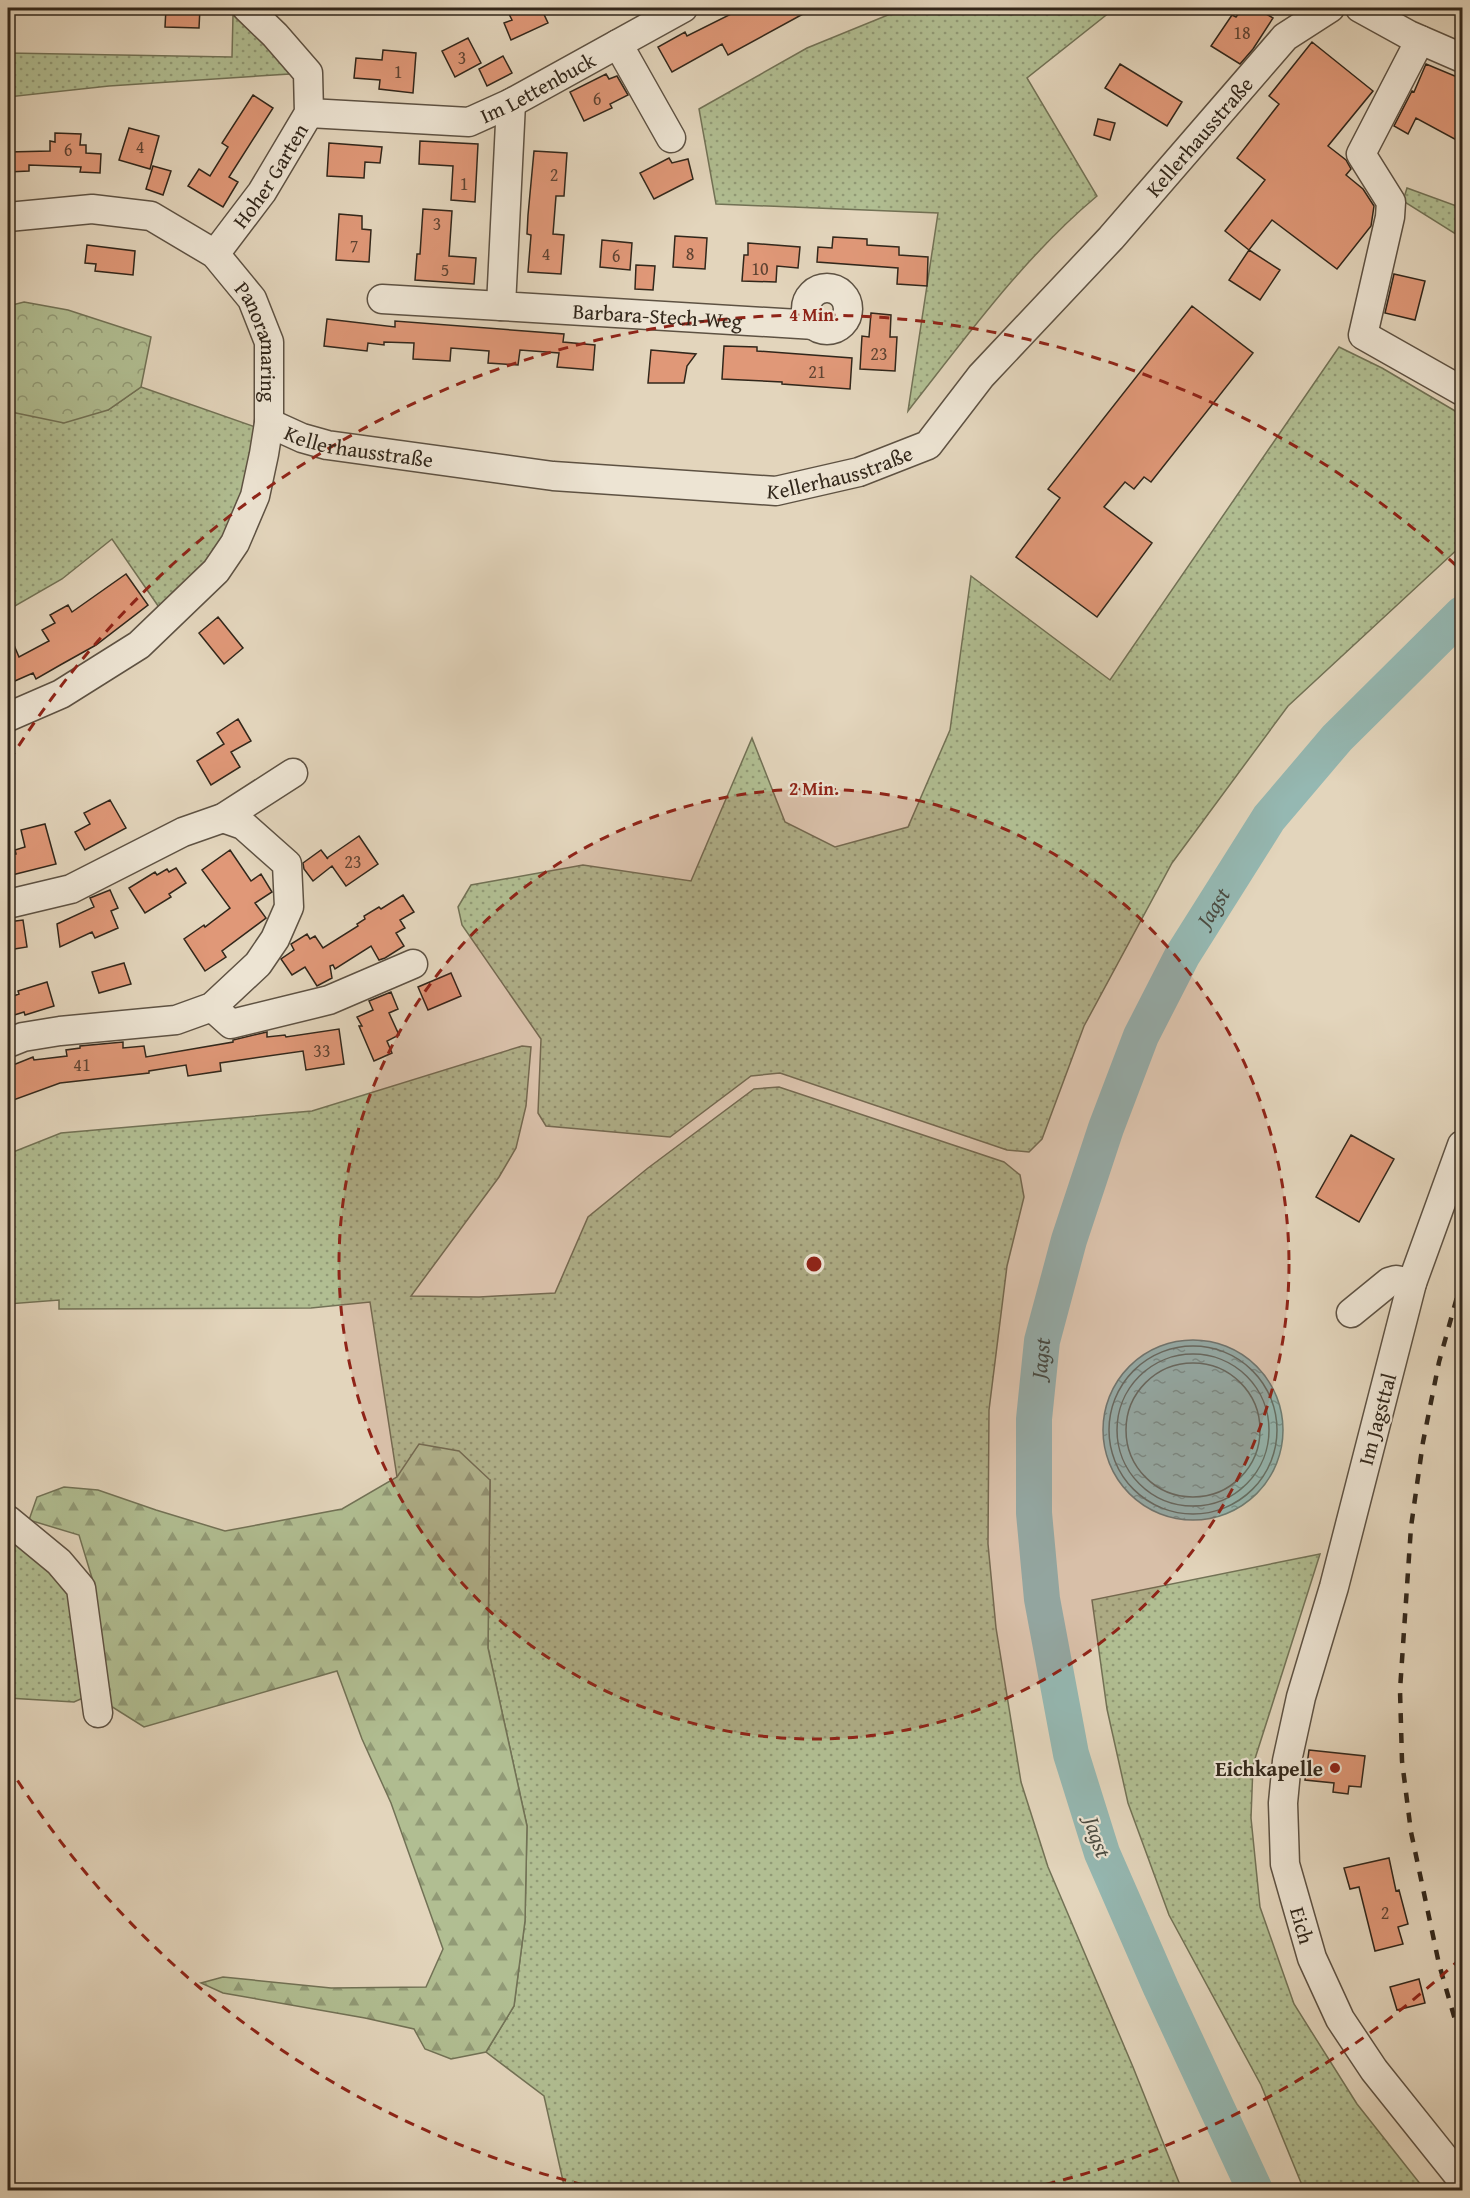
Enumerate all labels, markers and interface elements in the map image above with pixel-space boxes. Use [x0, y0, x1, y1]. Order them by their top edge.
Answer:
house number: 18 [1233, 19, 1251, 46]
house number: 3 [458, 44, 466, 71]
street label: Im Lettenbuck [475, 44, 601, 131]
house number: 1 [394, 58, 402, 85]
street label: Kellerhausstraße [1138, 69, 1260, 203]
house number: 6 [593, 85, 601, 112]
street label: Hoher Garten [224, 117, 315, 235]
house number: 4 [136, 133, 144, 160]
house number: 6 [64, 136, 72, 163]
house number: 2 [550, 161, 558, 188]
house number: 1 [460, 170, 468, 197]
house number: 3 [433, 210, 441, 237]
house number: 7 [350, 232, 358, 259]
house number: 4 [542, 240, 550, 267]
house number: 8 [686, 240, 694, 267]
house number: 6 [612, 242, 620, 269]
house number: 10 [751, 255, 769, 282]
house number: 5 [441, 256, 449, 283]
street label: Panoramaring [228, 274, 285, 403]
street label: Barbara-Stech-Weg [572, 295, 744, 336]
text: 4 Min. [789, 301, 839, 328]
house number: 23 [870, 340, 888, 367]
house number: 21 [808, 358, 826, 385]
street label: Kellerhausstraße [280, 417, 435, 475]
street label: Kellerhausstraße [766, 437, 917, 507]
text: 2 Min. [789, 775, 839, 802]
house number: 23 [344, 848, 362, 875]
water label: Jagst [1186, 880, 1238, 937]
house number: 33 [313, 1037, 331, 1064]
house number: 41 [73, 1051, 91, 1078]
centre of rings [804, 1254, 824, 1274]
water label: Jagst [1022, 1335, 1058, 1384]
street label: Im Jagsttal [1350, 1369, 1404, 1469]
place label: Eichkapelle [1215, 1753, 1323, 1784]
marker: Eichkapelle [1328, 1761, 1342, 1775]
water label: Jagst [1075, 1808, 1120, 1863]
house number: 2 [1381, 1899, 1389, 1926]
street label: Eich [1283, 1903, 1323, 1948]

